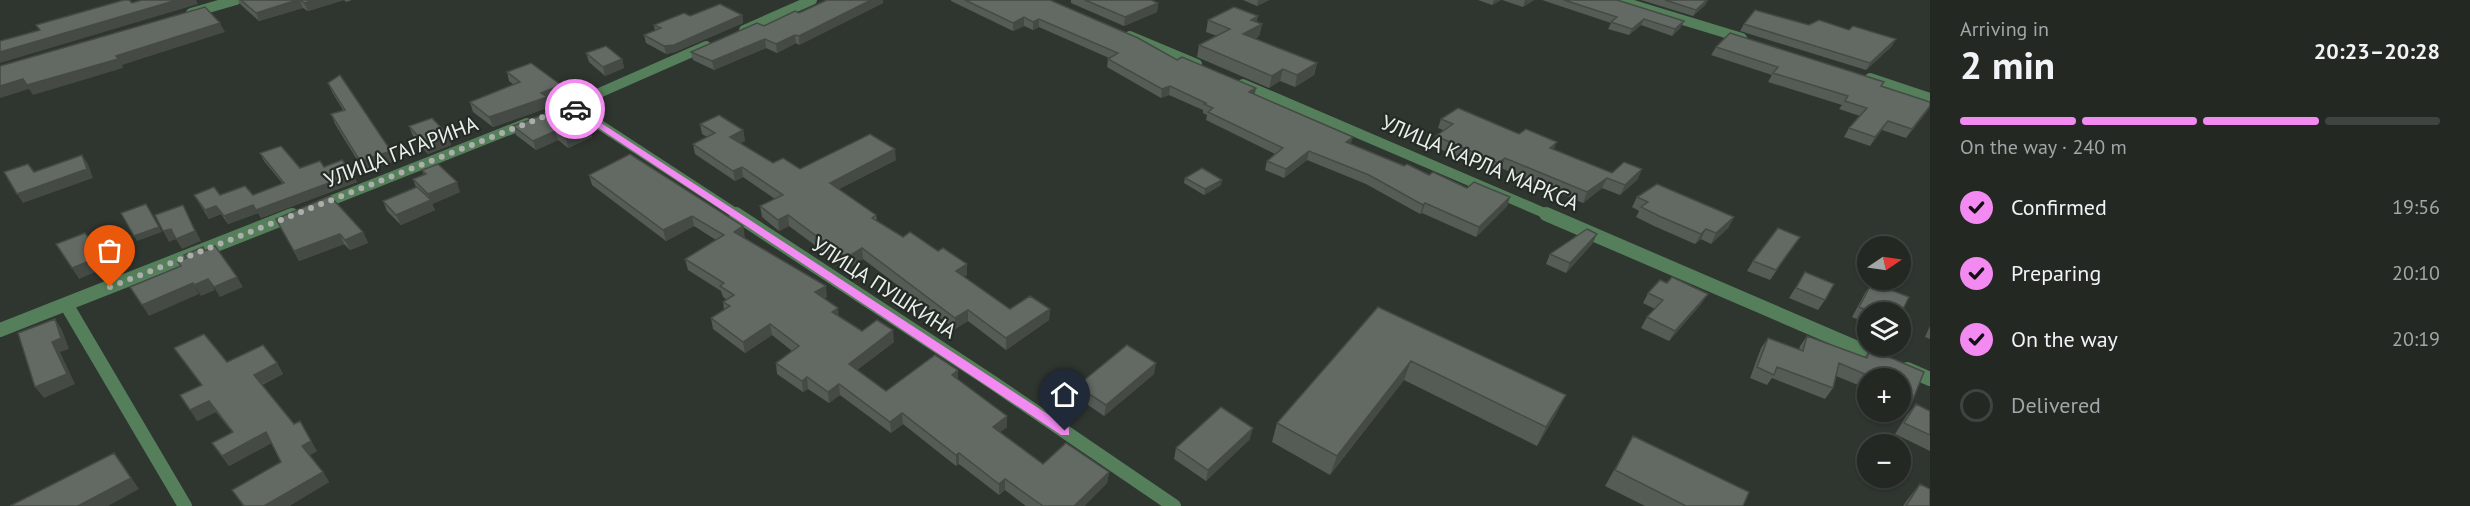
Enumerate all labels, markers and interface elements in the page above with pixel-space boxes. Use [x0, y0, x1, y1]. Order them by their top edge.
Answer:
text: Arriving in [1960, 16, 2049, 42]
text: 20:23–20:28 [2314, 37, 2440, 65]
text: 2 min [1960, 39, 2055, 90]
courier [545, 79, 605, 139]
icon: car [559, 93, 592, 126]
street label: УЛИЦА КАРЛА МАРКСА [1377, 109, 1584, 217]
street label: УЛИЦА ГАГАРИНА [320, 110, 482, 193]
text: On the way · 240 m [1960, 134, 2127, 160]
icon: check [1960, 191, 1993, 224]
text: Confirmed [2011, 193, 2107, 221]
text: 19:56 [2392, 194, 2440, 220]
pin [84, 225, 135, 287]
street label: УЛИЦА ПУШКИНА [807, 231, 962, 345]
icon: bag [93, 234, 126, 267]
north arrow [1857, 236, 1911, 290]
map controls [1857, 236, 1911, 488]
icon: check [1960, 257, 1993, 290]
text: Preparing [2011, 259, 2101, 287]
text: 20:10 [2392, 260, 2440, 286]
button: layers [1857, 302, 1911, 356]
icon: check [1960, 323, 1993, 356]
text: On the way [2011, 325, 2118, 353]
text: 20:19 [2392, 326, 2440, 352]
button: + [1857, 368, 1911, 422]
pin [1039, 369, 1090, 431]
icon: home [1048, 378, 1081, 411]
text: Delivered [2011, 391, 2101, 419]
button: − [1857, 434, 1911, 488]

